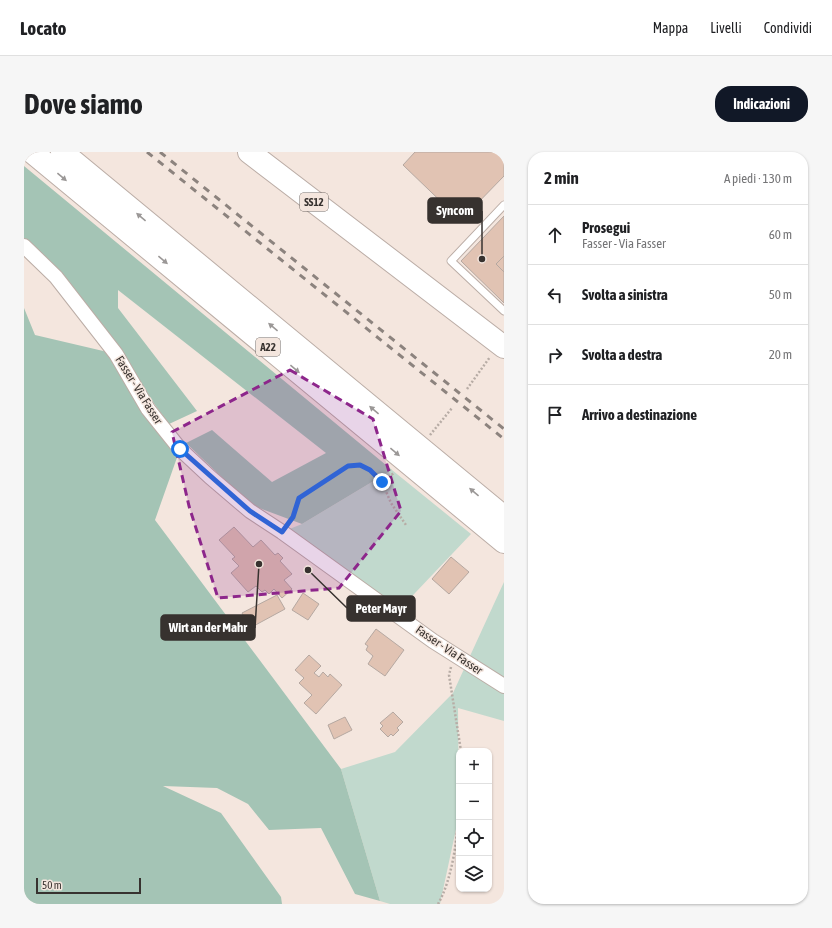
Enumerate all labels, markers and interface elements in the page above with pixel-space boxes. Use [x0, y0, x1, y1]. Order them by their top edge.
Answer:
text: Locato [20, 17, 66, 39]
text: Mappa [653, 20, 688, 36]
text: Livelli [710, 20, 742, 36]
text: Condividi [764, 20, 812, 36]
button: Indicazioni [715, 86, 808, 122]
text: Dove siamo [24, 88, 143, 120]
text: 2 min [544, 168, 579, 188]
text: A piedi · 130 m [724, 171, 792, 186]
one-way arrow [57, 172, 68, 181]
road number: SS12 [300, 193, 328, 211]
callout: Syncom [428, 198, 482, 223]
text: Syncom [436, 203, 474, 218]
one-way arrow [135, 213, 146, 222]
text: Prosegui [582, 219, 630, 236]
icon: ahead [544, 224, 566, 246]
text: 60 m [769, 227, 792, 242]
text: Fasser - Via Fasser [582, 236, 666, 251]
one-way arrow [157, 255, 168, 264]
icon: left [544, 284, 566, 306]
text: Svolta a sinistra [582, 286, 668, 303]
text: 50 m [769, 287, 792, 302]
one-way arrow [268, 322, 279, 331]
road number: A22 [256, 338, 280, 356]
icon: right [544, 344, 566, 366]
text: Svolta a destra [582, 346, 662, 363]
text: 20 m [769, 347, 792, 362]
street label: Fasser - Via Fasser [113, 353, 166, 427]
one-way arrow [290, 365, 301, 374]
icon: arrive [544, 404, 566, 426]
one-way arrow [368, 405, 379, 414]
text: Arrivo a destinazione [582, 406, 697, 423]
route start [171, 440, 189, 458]
one-way arrow [390, 447, 401, 456]
route end [373, 473, 391, 491]
one-way arrow [469, 488, 479, 497]
callout: Peter Mayr [347, 596, 415, 621]
text: Peter Mayr [355, 601, 408, 616]
callout: Wirt an der Mahr [161, 615, 255, 640]
text: Wirt an der Mahr [168, 620, 248, 635]
street label: Fasser - Via Fasser [413, 623, 485, 678]
map controls [456, 748, 492, 892]
button: + [456, 748, 492, 784]
button: − [456, 784, 492, 820]
button: locate [456, 820, 492, 856]
button: layers [456, 856, 492, 892]
scale bar [36, 876, 141, 895]
text: 50 m [42, 879, 62, 891]

